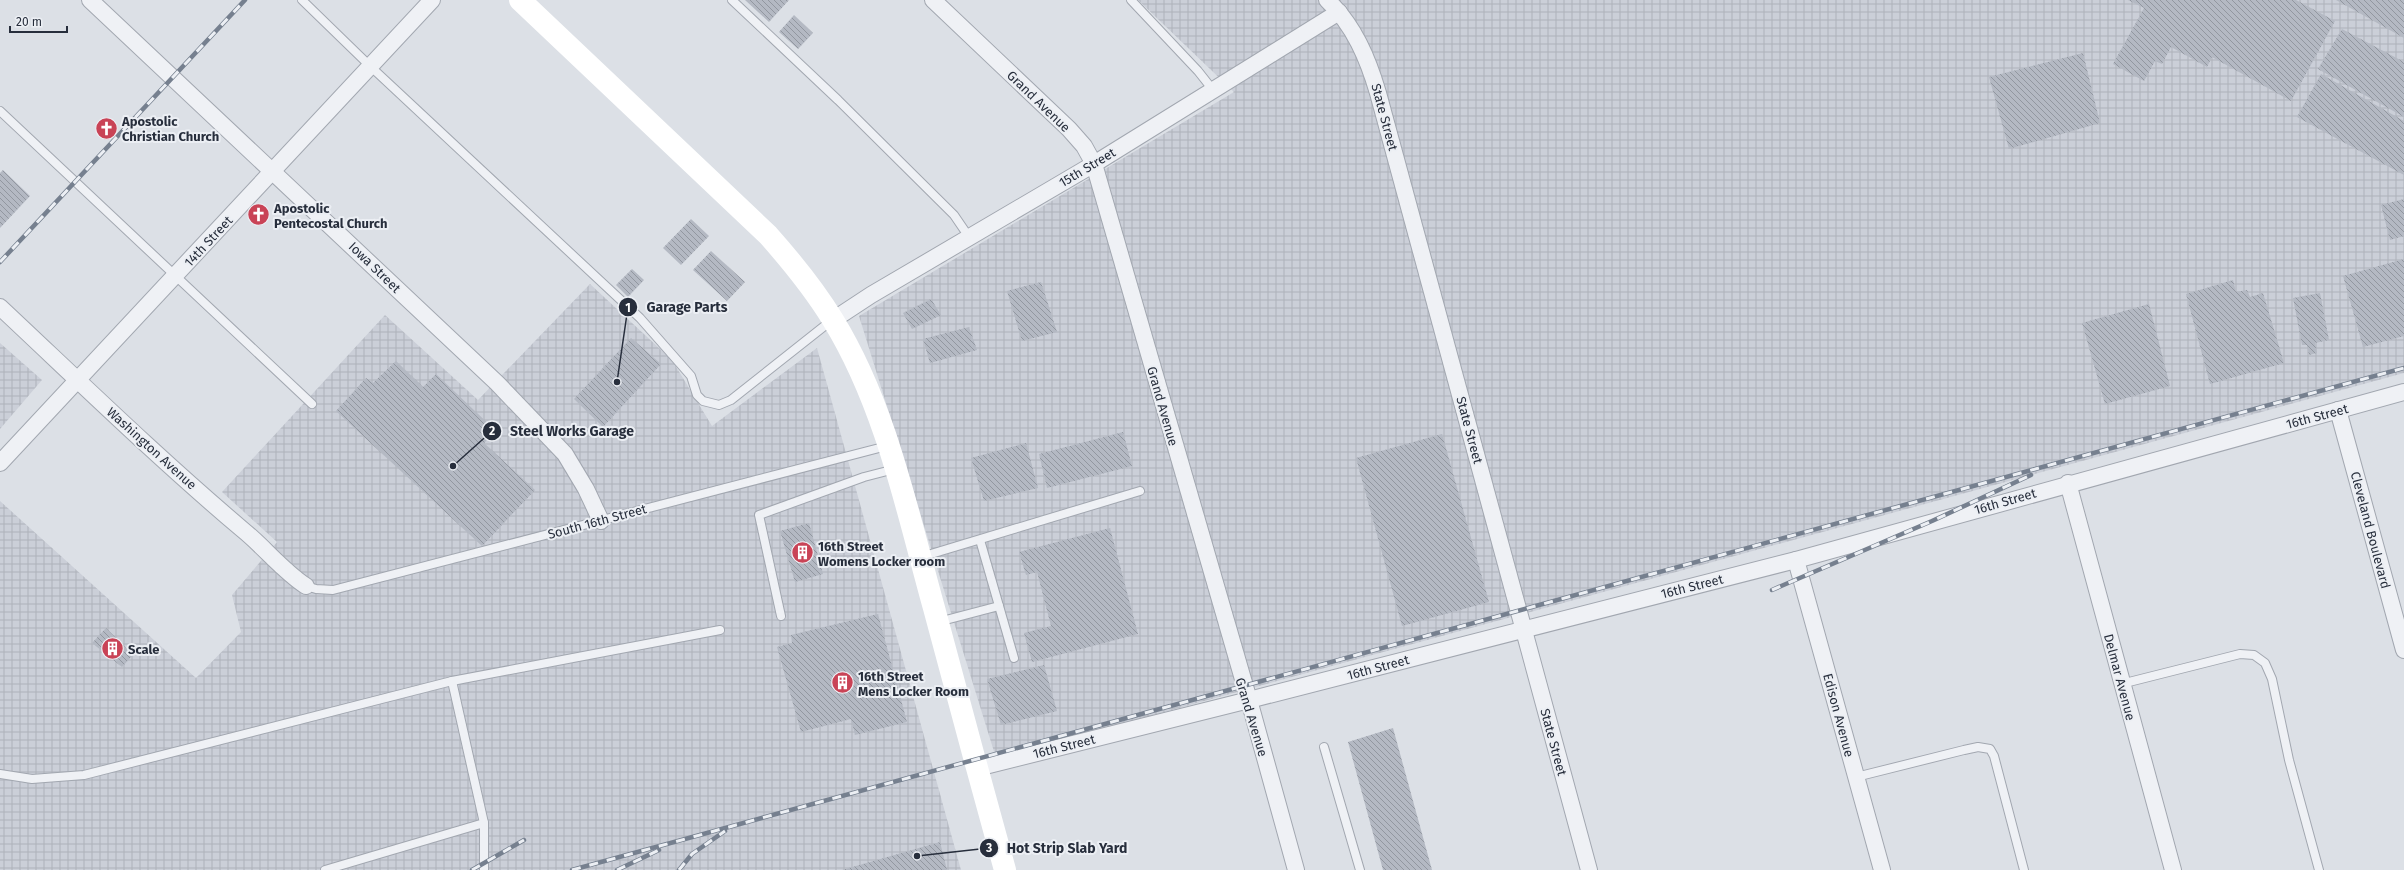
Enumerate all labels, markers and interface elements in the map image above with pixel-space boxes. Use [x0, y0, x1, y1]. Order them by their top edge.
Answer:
scale bar [10, 8, 67, 34]
text: 20 m [16, 15, 42, 29]
street label: Grand Avenue [1004, 68, 1073, 135]
street label: State Street [1368, 82, 1401, 153]
place label: Apostolic Christian Church [121, 114, 219, 144]
church icon: Apostolic Christian Church [93, 115, 119, 141]
street label: 15th Street [1056, 145, 1118, 190]
place label: Apostolic Pentecostal Church [273, 201, 388, 231]
church icon: Apostolic Pentecostal Church [245, 202, 271, 228]
street label: 14th Street [181, 213, 236, 270]
street label: Iowa Street [346, 239, 404, 296]
callout: Garage Parts [618, 294, 735, 320]
text: Garage Parts [647, 299, 728, 316]
text: 1 [625, 301, 631, 315]
street label: Grand Avenue [1144, 365, 1181, 448]
street label: State Street [1453, 395, 1486, 466]
street label: 16th Street [2284, 401, 2350, 432]
street label: Washington Avenue [104, 404, 200, 493]
callout: Steel Works Garage [482, 418, 642, 444]
text: Steel Works Garage [510, 423, 634, 440]
text: 2 [489, 424, 495, 438]
street label: Cleveland Boulevard [2348, 470, 2393, 590]
street label: 16th Street [1973, 485, 2038, 517]
street label: South 16th Street [546, 501, 648, 542]
place label: 16th Street Womens Locker room [818, 539, 945, 569]
building icon: 16th Street Womens Locker room [789, 540, 815, 566]
street label: 16th Street [1659, 571, 1725, 601]
street label: Delmar Avenue [2101, 632, 2138, 722]
building icon: Scale [100, 636, 126, 662]
place label: Scale [128, 642, 160, 657]
street label: 16th Street [1345, 652, 1411, 683]
place label: 16th Street Mens Locker Room [858, 669, 969, 699]
building icon: 16th Street Mens Locker Room [829, 670, 855, 696]
street label: Edison Avenue [1820, 672, 1857, 759]
street label: Grand Avenue [1232, 676, 1271, 758]
street label: State Street [1537, 707, 1570, 778]
street label: 16th Street [1031, 731, 1097, 761]
callout: Hot Strip Slab Yard [979, 835, 1136, 861]
text: Hot Strip Slab Yard [1007, 840, 1127, 857]
text: 3 [985, 841, 992, 855]

